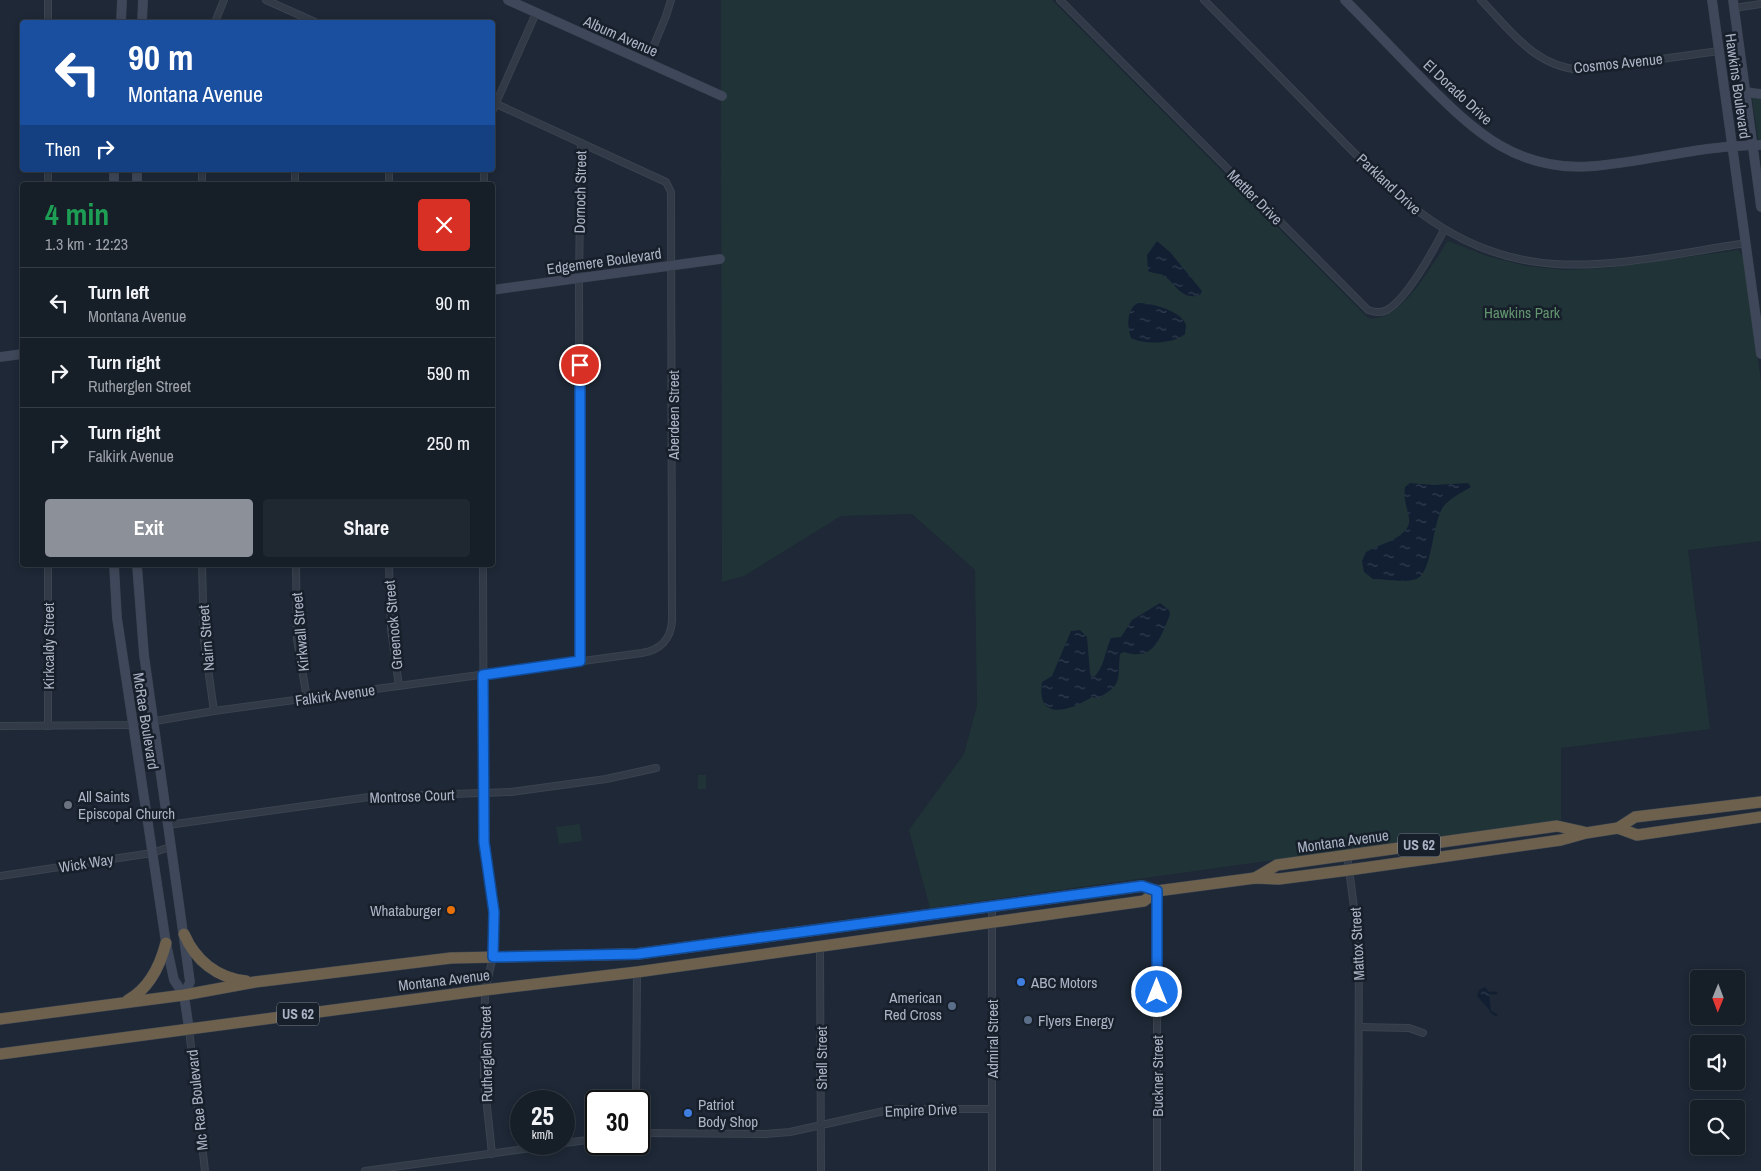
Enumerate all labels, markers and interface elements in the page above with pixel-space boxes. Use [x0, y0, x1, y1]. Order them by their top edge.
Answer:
street label: Album Avenue [580, 10, 662, 62]
street label: Hawkins Boulevard [1720, 32, 1756, 140]
text: 90 m [128, 34, 193, 81]
icon: left [45, 40, 110, 105]
street label: Cosmos Avenue [1572, 48, 1664, 78]
street label: El Dorado Drive [1419, 54, 1497, 130]
text: Montana Avenue [128, 79, 263, 109]
icon: right [91, 135, 119, 163]
text: Then [45, 136, 81, 162]
street label: Parkland Drive [1352, 149, 1426, 220]
street label: Dornoch Street [569, 150, 591, 234]
street label: Mettler Drive [1223, 165, 1287, 229]
text: 4 min [45, 194, 109, 234]
button: close [418, 199, 470, 251]
text: 1.3 km · 12:23 [45, 233, 128, 255]
street label: Edgemere Boulevard [545, 243, 663, 279]
text: Turn left [88, 279, 149, 305]
icon: left [45, 289, 73, 317]
text: 90 m [435, 290, 470, 316]
park label: Hawkins Park [1484, 302, 1561, 323]
text: Montana Avenue [88, 305, 186, 327]
pin [559, 344, 601, 386]
text: Turn right [88, 349, 160, 375]
icon: arrive [566, 351, 594, 379]
icon: right [45, 359, 73, 387]
text: 590 m [427, 360, 470, 386]
street label: Aberdeen Street [663, 370, 684, 461]
text: Rutherglen Street [88, 375, 191, 397]
text: Turn right [88, 419, 160, 445]
icon: right [45, 429, 73, 457]
text: 250 m [427, 430, 470, 456]
text: Falkirk Avenue [88, 445, 174, 467]
button: Exit [45, 499, 253, 557]
button: Share [263, 499, 470, 557]
street label: Greenock Street [379, 579, 407, 671]
street label: Kirkwall Street [286, 591, 314, 672]
street label: Kirkcaldy Street [38, 602, 59, 689]
street label: Nairn Street [193, 603, 219, 672]
street label: McRae Boulevard [128, 671, 164, 771]
street label: Falkirk Avenue [294, 679, 376, 711]
street label: Montrose Court [369, 784, 455, 808]
place label: All Saints Episcopal Church [77, 786, 175, 824]
marker: All Saints Episcopal Church [62, 799, 74, 811]
street label: Montana Avenue [1296, 824, 1390, 858]
road number: US 62 [1398, 834, 1440, 856]
street label: Wick Way [57, 848, 116, 878]
place label: Whataburger [370, 900, 441, 921]
marker: Whataburger [445, 904, 457, 916]
street label: Mattox Street [1345, 906, 1369, 981]
street label: Montana Avenue [397, 964, 491, 996]
position arrow [1130, 965, 1182, 1017]
north arrow [1690, 970, 1745, 1025]
map controls [1690, 970, 1745, 1155]
place label: ABC Motors [1030, 972, 1097, 993]
marker: ABC Motors [1015, 976, 1027, 988]
place label: American Red Cross [884, 987, 942, 1025]
street label: Admiral Street [982, 999, 1003, 1079]
marker: American Red Cross [946, 1000, 958, 1012]
road number: US 62 [277, 1002, 319, 1026]
street label: Rutherglen Street [475, 1005, 497, 1102]
place label: Flyers Energy [1038, 1010, 1115, 1031]
marker: Flyers Energy [1022, 1014, 1034, 1026]
street label: Shell Street [811, 1026, 832, 1090]
street label: Buckner Street [1147, 1035, 1168, 1117]
button: sound [1690, 1035, 1745, 1090]
street label: Mc Rae Boulevard [181, 1049, 213, 1151]
speed limit sign: 30 [585, 1090, 650, 1155]
place label: Patriot Body Shop [698, 1094, 758, 1132]
street label: Empire Drive [884, 1098, 958, 1122]
text: 25 [531, 1099, 554, 1133]
button: search [1690, 1100, 1745, 1155]
marker: Patriot Body Shop [682, 1107, 694, 1119]
text: km/h [532, 1127, 553, 1143]

